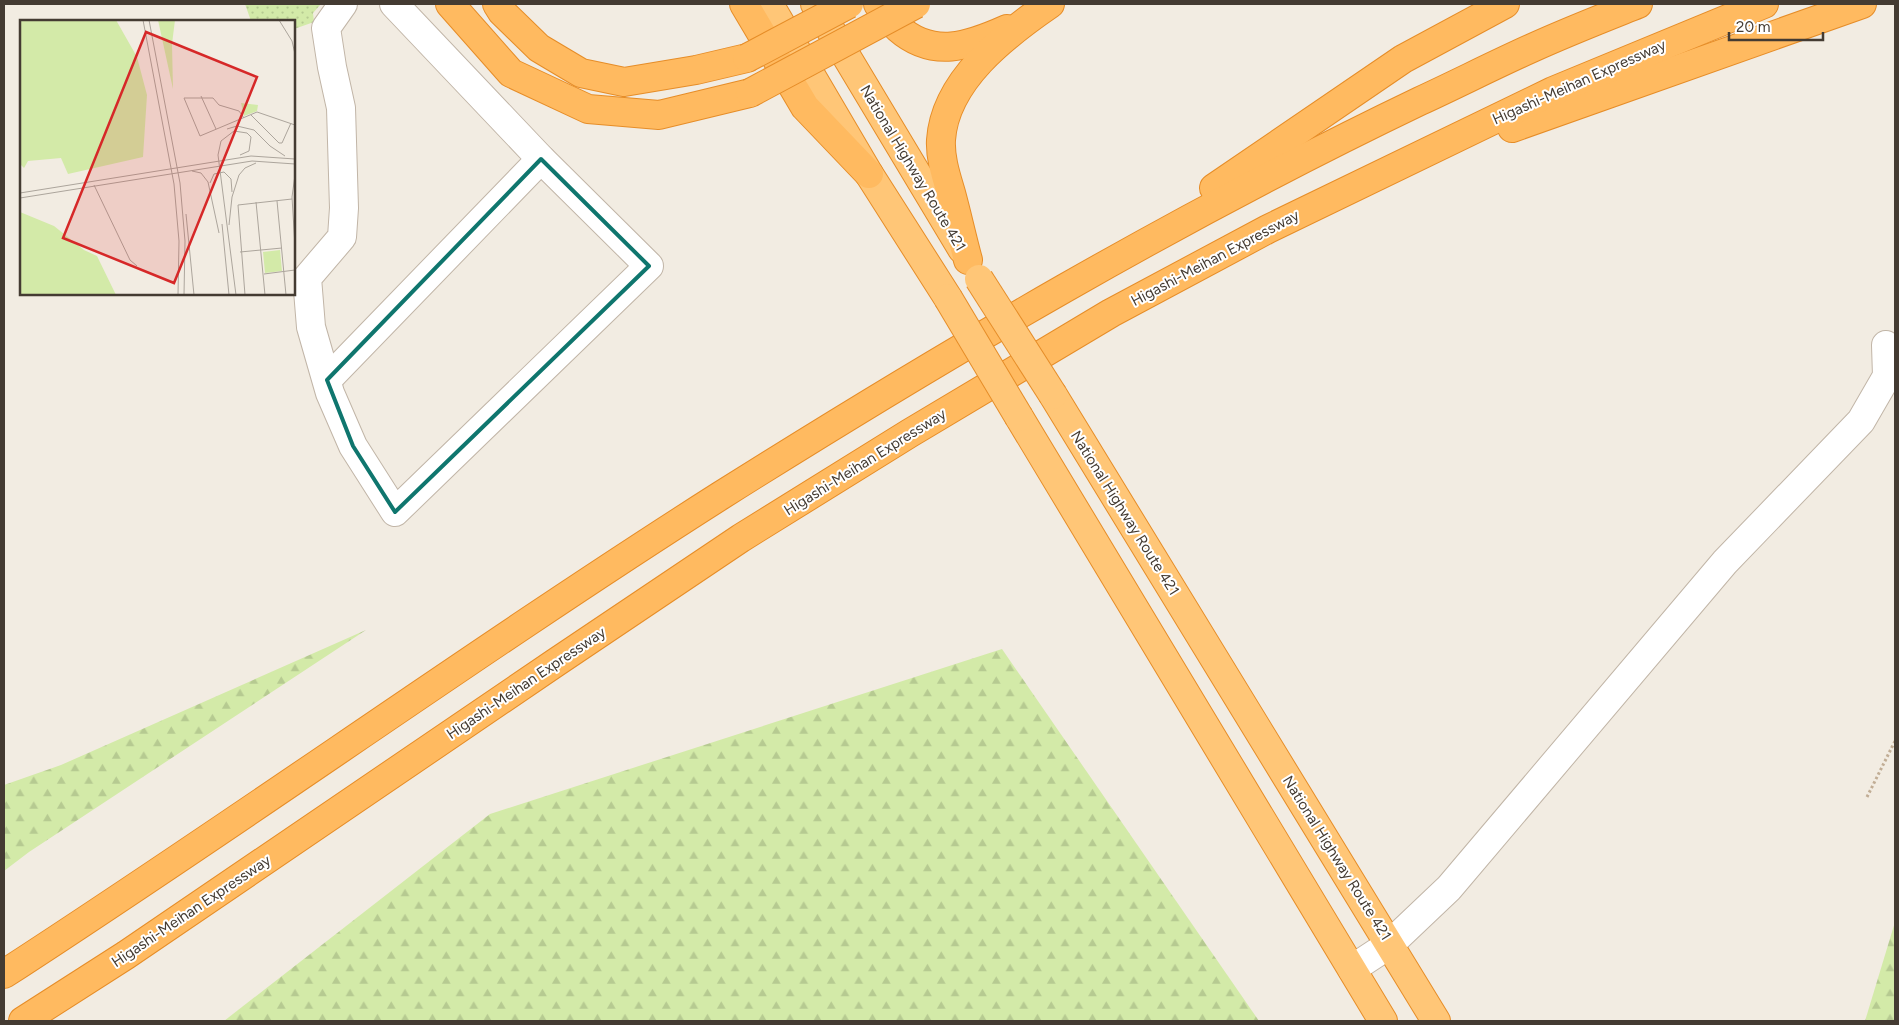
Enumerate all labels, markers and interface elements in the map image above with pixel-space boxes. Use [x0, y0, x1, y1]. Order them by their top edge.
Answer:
scale bar [1729, 10, 1823, 42]
text: 20 m [1736, 18, 1770, 36]
inset map [20, 20, 295, 295]
street label: Higashi-Meihan Expressway [1490, 36, 1669, 128]
street label: National Highway Route 421 [856, 82, 970, 254]
street label: Higashi-Meihan Expressway [1128, 206, 1302, 310]
street label: Higashi-Meihan Expressway [781, 405, 950, 519]
street label: National Highway Route 421 [1067, 427, 1183, 599]
street label: Higashi-Meihan Expressway [443, 623, 609, 743]
street label: National Highway Route 421 [1279, 772, 1395, 944]
street label: Higashi-Meihan Expressway [108, 851, 274, 971]

